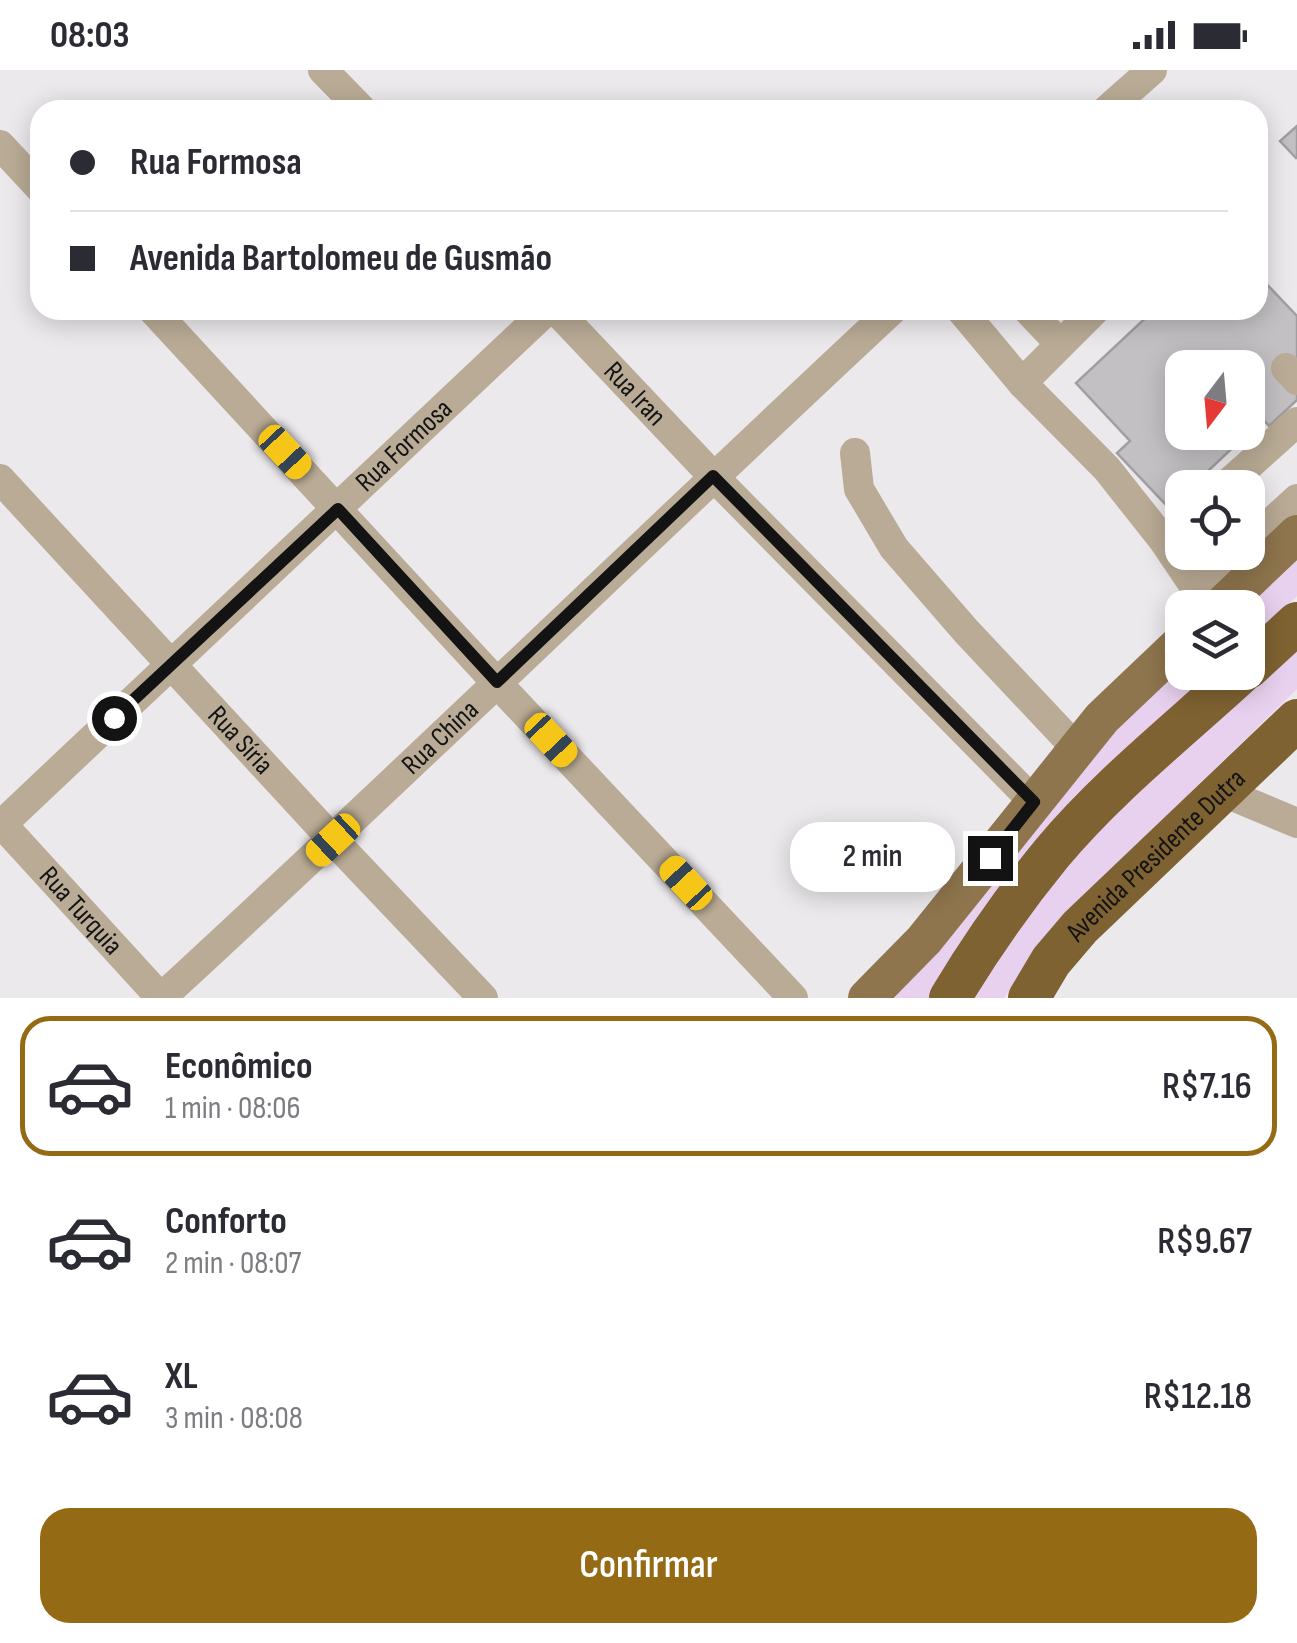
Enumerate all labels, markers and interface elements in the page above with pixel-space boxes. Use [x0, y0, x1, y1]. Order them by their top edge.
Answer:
text: 08:03 [50, 13, 130, 58]
text: Rua Formosa [130, 140, 302, 185]
text: Avenida Bartolomeu de Gusmão [130, 236, 552, 281]
north arrow [1165, 350, 1265, 450]
map controls [1165, 350, 1265, 690]
street label: Rua Iran [597, 355, 673, 432]
street label: Rua Formosa [349, 392, 459, 498]
car [254, 420, 316, 484]
button: locate [1165, 470, 1265, 570]
button: layers [1165, 590, 1265, 690]
street label: Rua China [395, 693, 485, 781]
route start [92, 696, 137, 741]
street label: Rua Síria [201, 699, 280, 781]
car [520, 708, 582, 772]
street label: Avenida Presidente Dutra [1058, 762, 1252, 949]
car [301, 809, 365, 871]
callout: 2 min [790, 823, 955, 893]
route end [968, 836, 1013, 881]
text: 2 min [843, 837, 902, 876]
car [655, 851, 717, 915]
street label: Rua Turquia [32, 860, 130, 961]
icon: car [45, 1041, 135, 1131]
text: Econômico [165, 1044, 313, 1089]
text: R$7.16 [1162, 1064, 1252, 1109]
text: 1 min · 08:06 [165, 1089, 301, 1128]
icon: car [45, 1196, 135, 1286]
text: Conforto [165, 1199, 287, 1244]
text: R$9.67 [1157, 1219, 1252, 1264]
text: 2 min · 08:07 [165, 1244, 301, 1283]
icon: car [45, 1351, 135, 1441]
text: XL [165, 1354, 198, 1399]
text: R$12.18 [1144, 1374, 1252, 1419]
text: 3 min · 08:08 [165, 1399, 303, 1438]
button: Confirmar [40, 1508, 1257, 1623]

